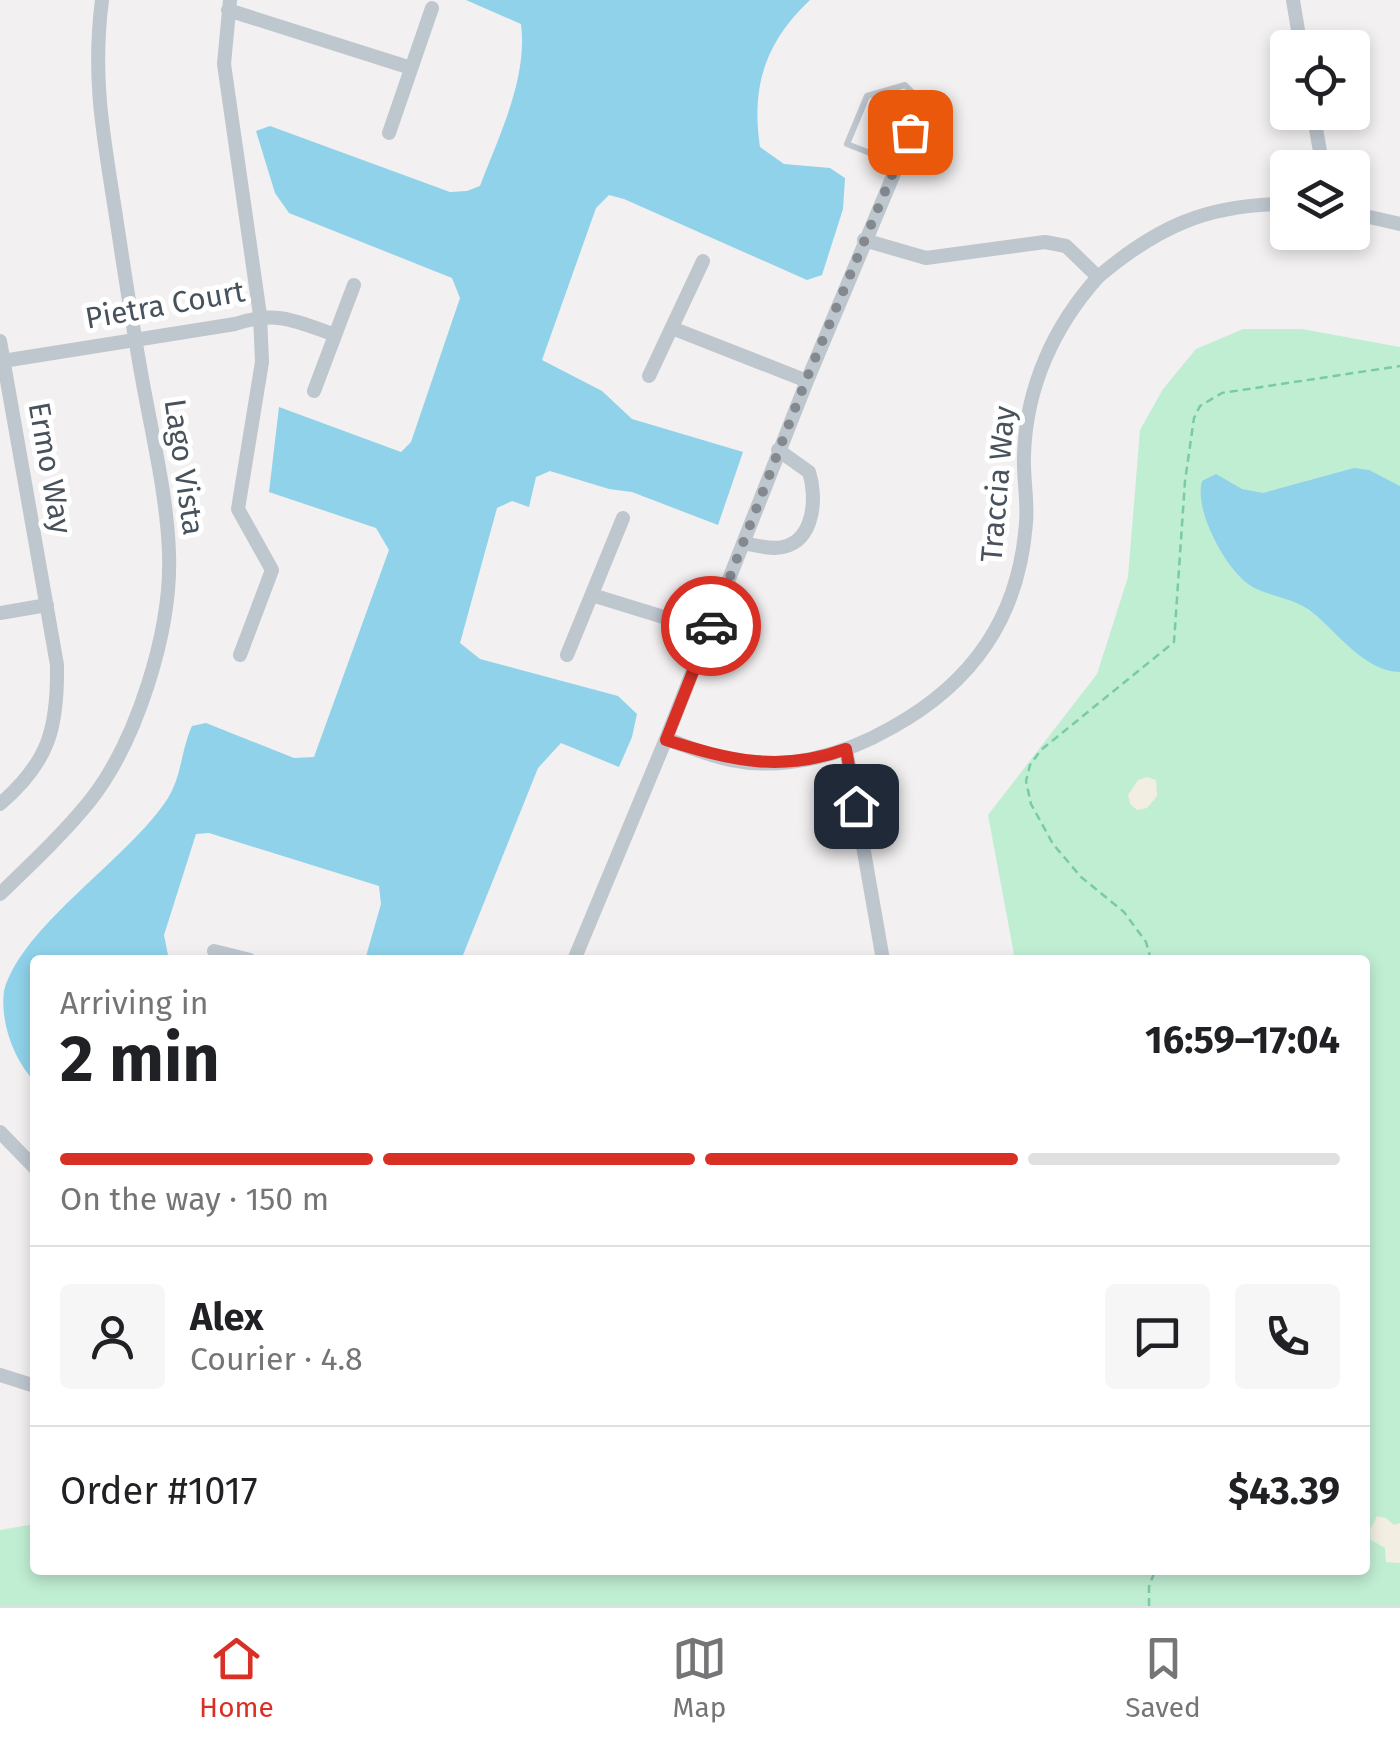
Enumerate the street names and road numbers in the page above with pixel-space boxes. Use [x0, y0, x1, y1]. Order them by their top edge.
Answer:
street label: Pietra Court [82, 273, 248, 337]
street label: Lago Vista [157, 396, 211, 538]
street label: Ermo Way [21, 399, 79, 537]
street label: Traccia Way [973, 404, 1023, 564]

